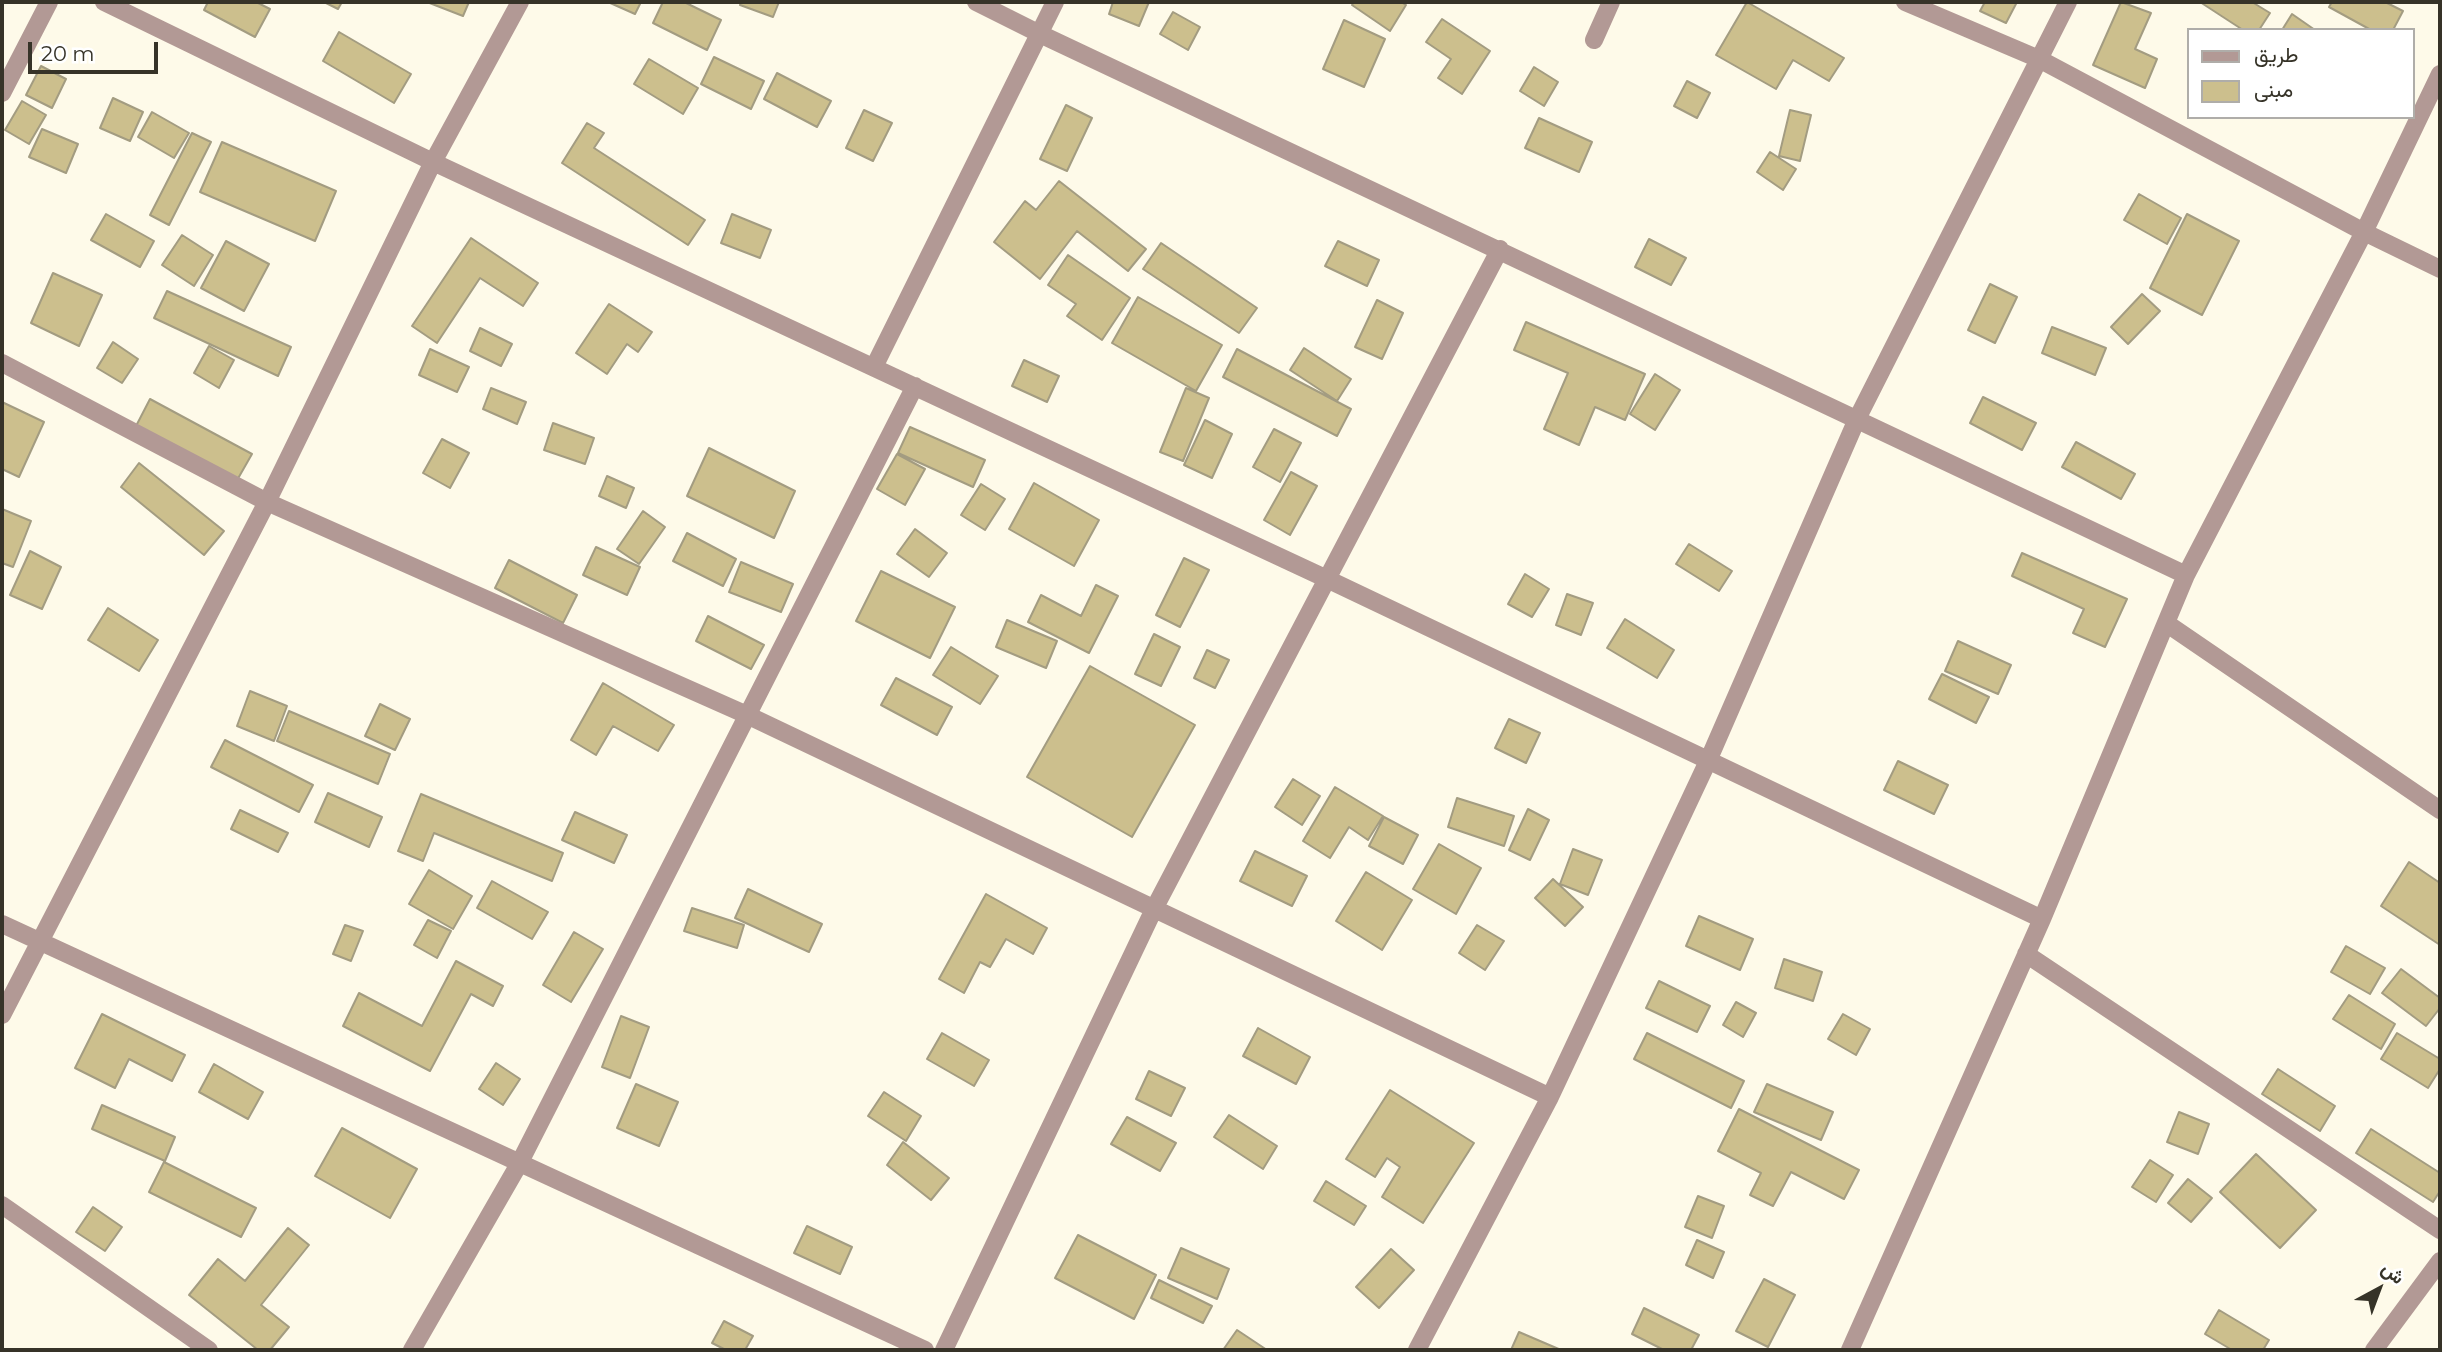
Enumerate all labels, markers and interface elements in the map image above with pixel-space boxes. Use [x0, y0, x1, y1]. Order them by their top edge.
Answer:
scale bar [32, 28, 161, 72]
legend [2186, 28, 2414, 119]
text: 20 m [41, 41, 95, 66]
text: طريق [2254, 42, 2299, 67]
text: مبنى [2254, 77, 2293, 102]
north arrow [2344, 1254, 2414, 1324]
text: ش [2377, 1257, 2409, 1289]

